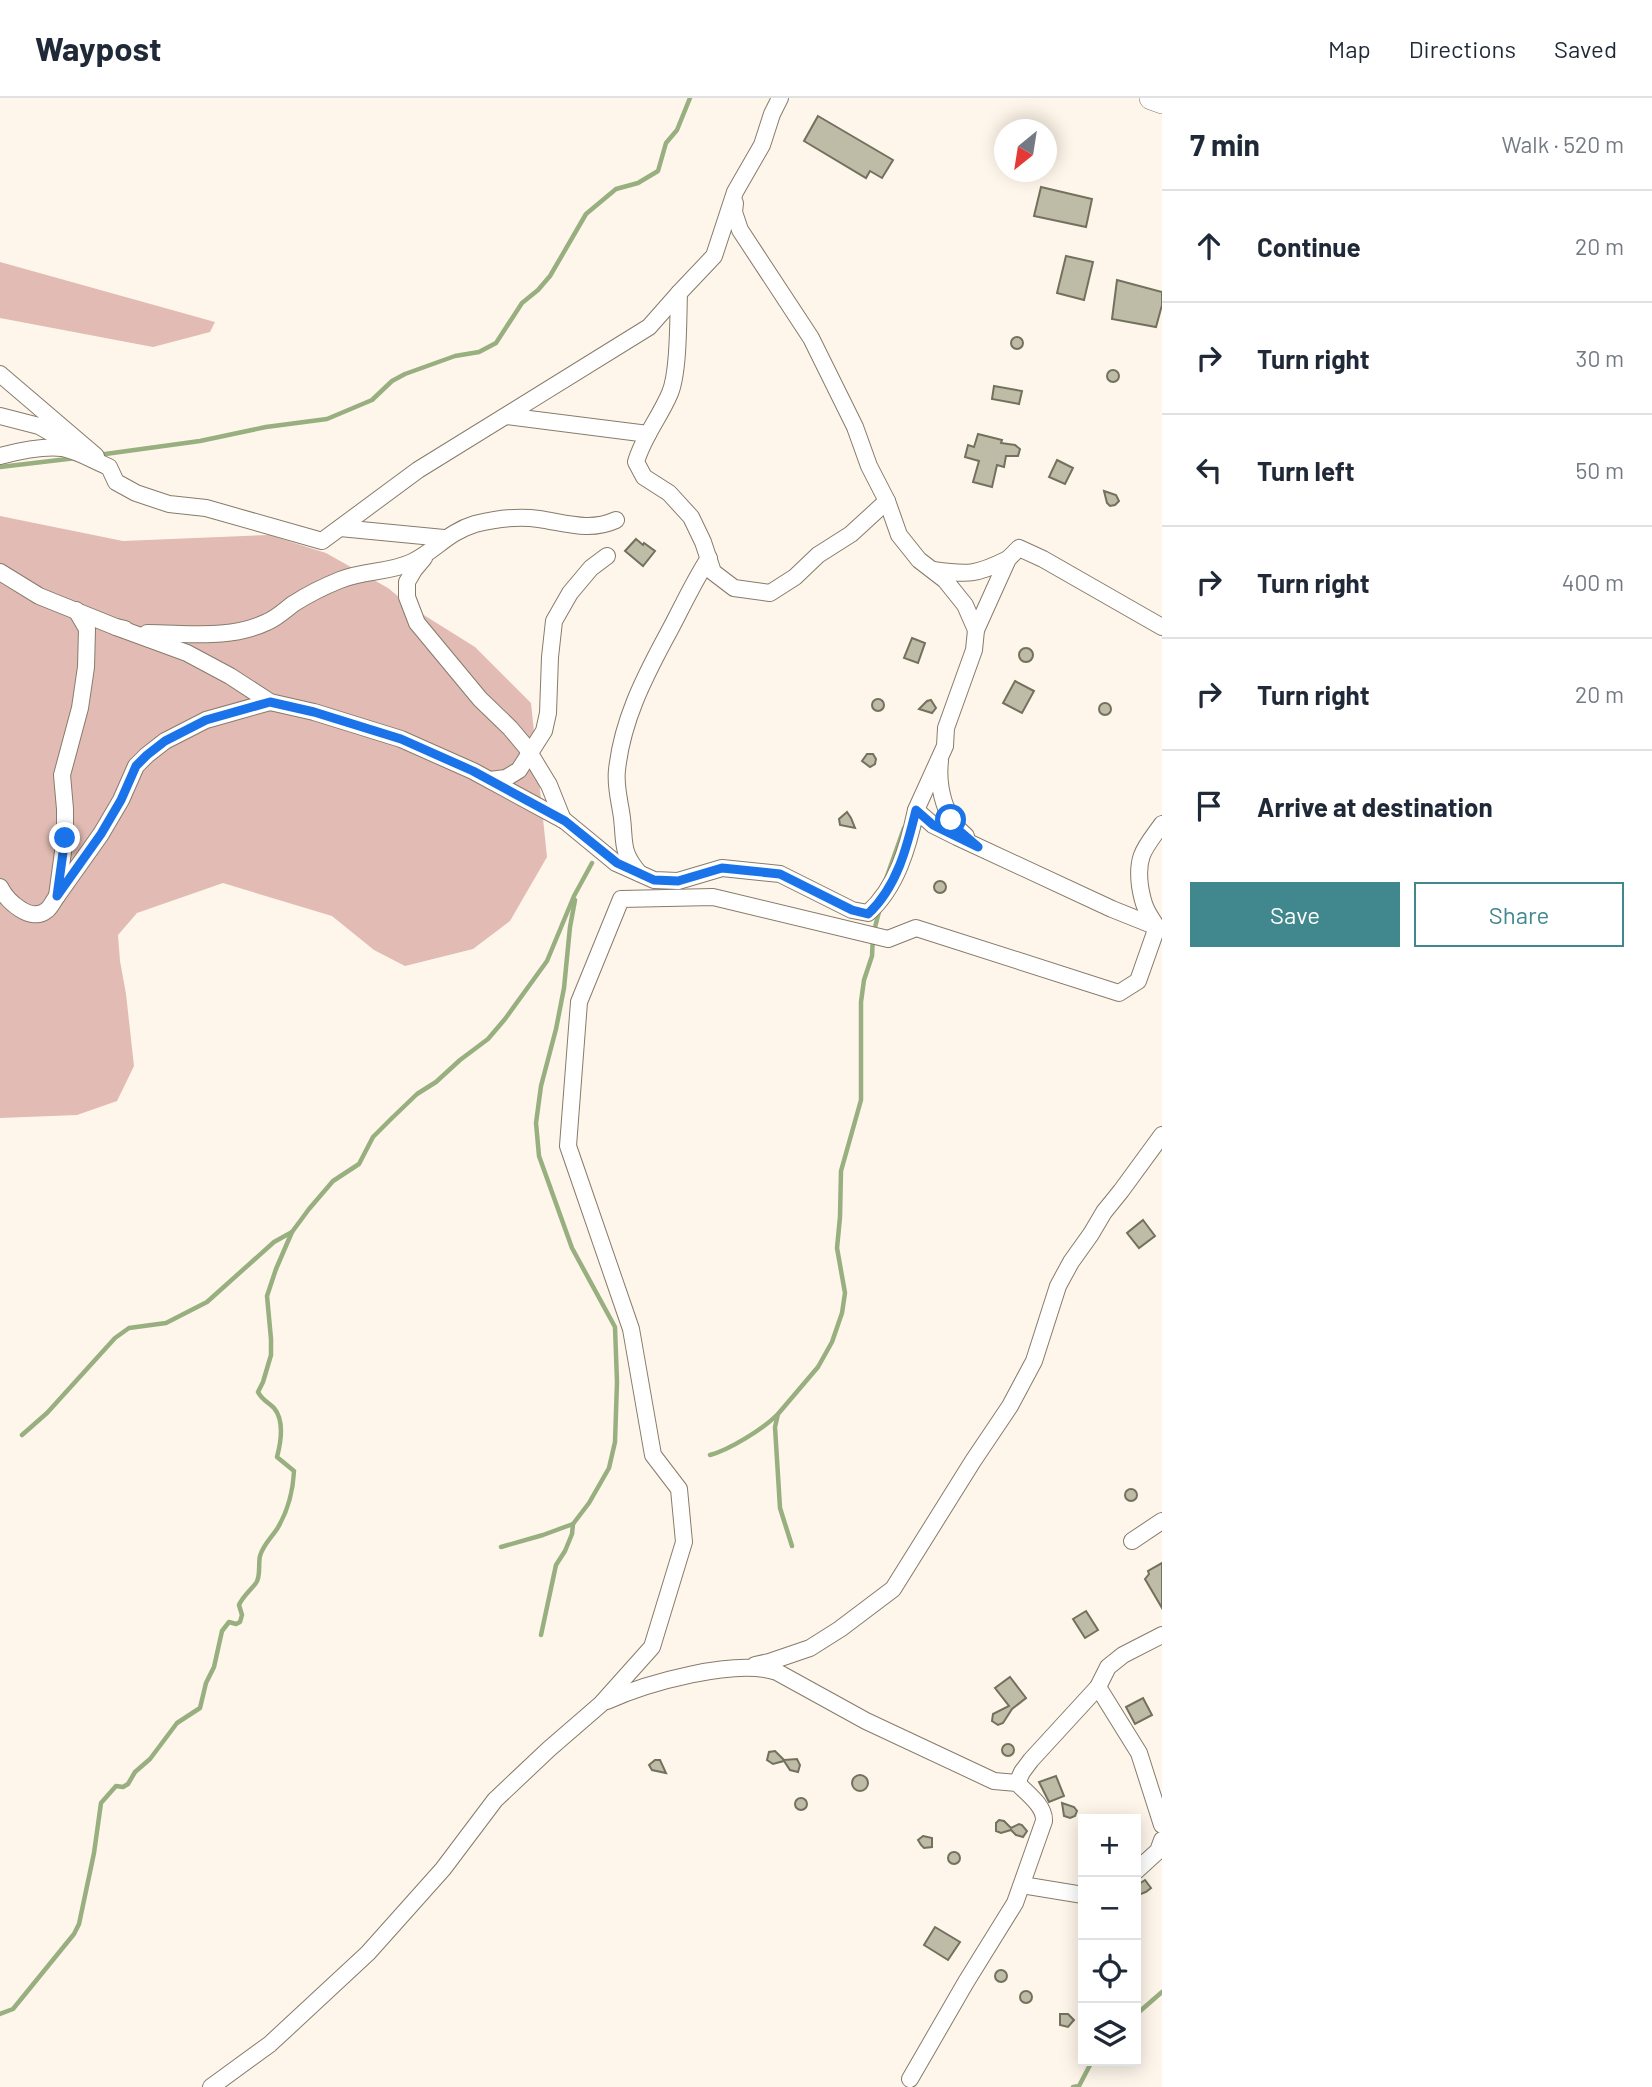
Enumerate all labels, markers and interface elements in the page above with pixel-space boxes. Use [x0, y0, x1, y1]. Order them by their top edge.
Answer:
text: Waypost [35, 28, 162, 68]
text: Map [1328, 34, 1371, 63]
text: Directions [1409, 34, 1516, 63]
text: Saved [1554, 34, 1617, 63]
north arrow [994, 119, 1057, 182]
text: 7 min [1190, 126, 1260, 162]
text: Walk · 520 m [1502, 130, 1624, 158]
icon: ahead [1190, 227, 1228, 265]
text: Continue [1257, 231, 1361, 262]
text: 20 m [1575, 232, 1624, 260]
icon: right [1190, 339, 1228, 377]
text: Turn right [1257, 343, 1370, 374]
text: 30 m [1576, 344, 1624, 372]
icon: left [1190, 451, 1228, 489]
text: Turn left [1257, 455, 1355, 486]
text: 50 m [1576, 456, 1624, 484]
icon: right [1190, 563, 1228, 601]
text: Turn right [1257, 567, 1370, 598]
text: 400 m [1562, 568, 1624, 596]
icon: right [1190, 675, 1228, 713]
text: Turn right [1257, 679, 1370, 710]
text: 20 m [1575, 680, 1624, 708]
icon: arrive [1190, 787, 1228, 825]
text: Arrive at destination [1257, 791, 1493, 822]
route start [935, 804, 966, 835]
route end [49, 822, 80, 853]
button: Save [1190, 882, 1400, 947]
button: Share [1414, 882, 1624, 947]
map controls [1078, 1814, 1141, 2066]
button: + [1078, 1814, 1141, 1877]
button: − [1078, 1877, 1141, 1940]
button: locate [1078, 1940, 1141, 2003]
button: layers [1078, 2003, 1141, 2066]

